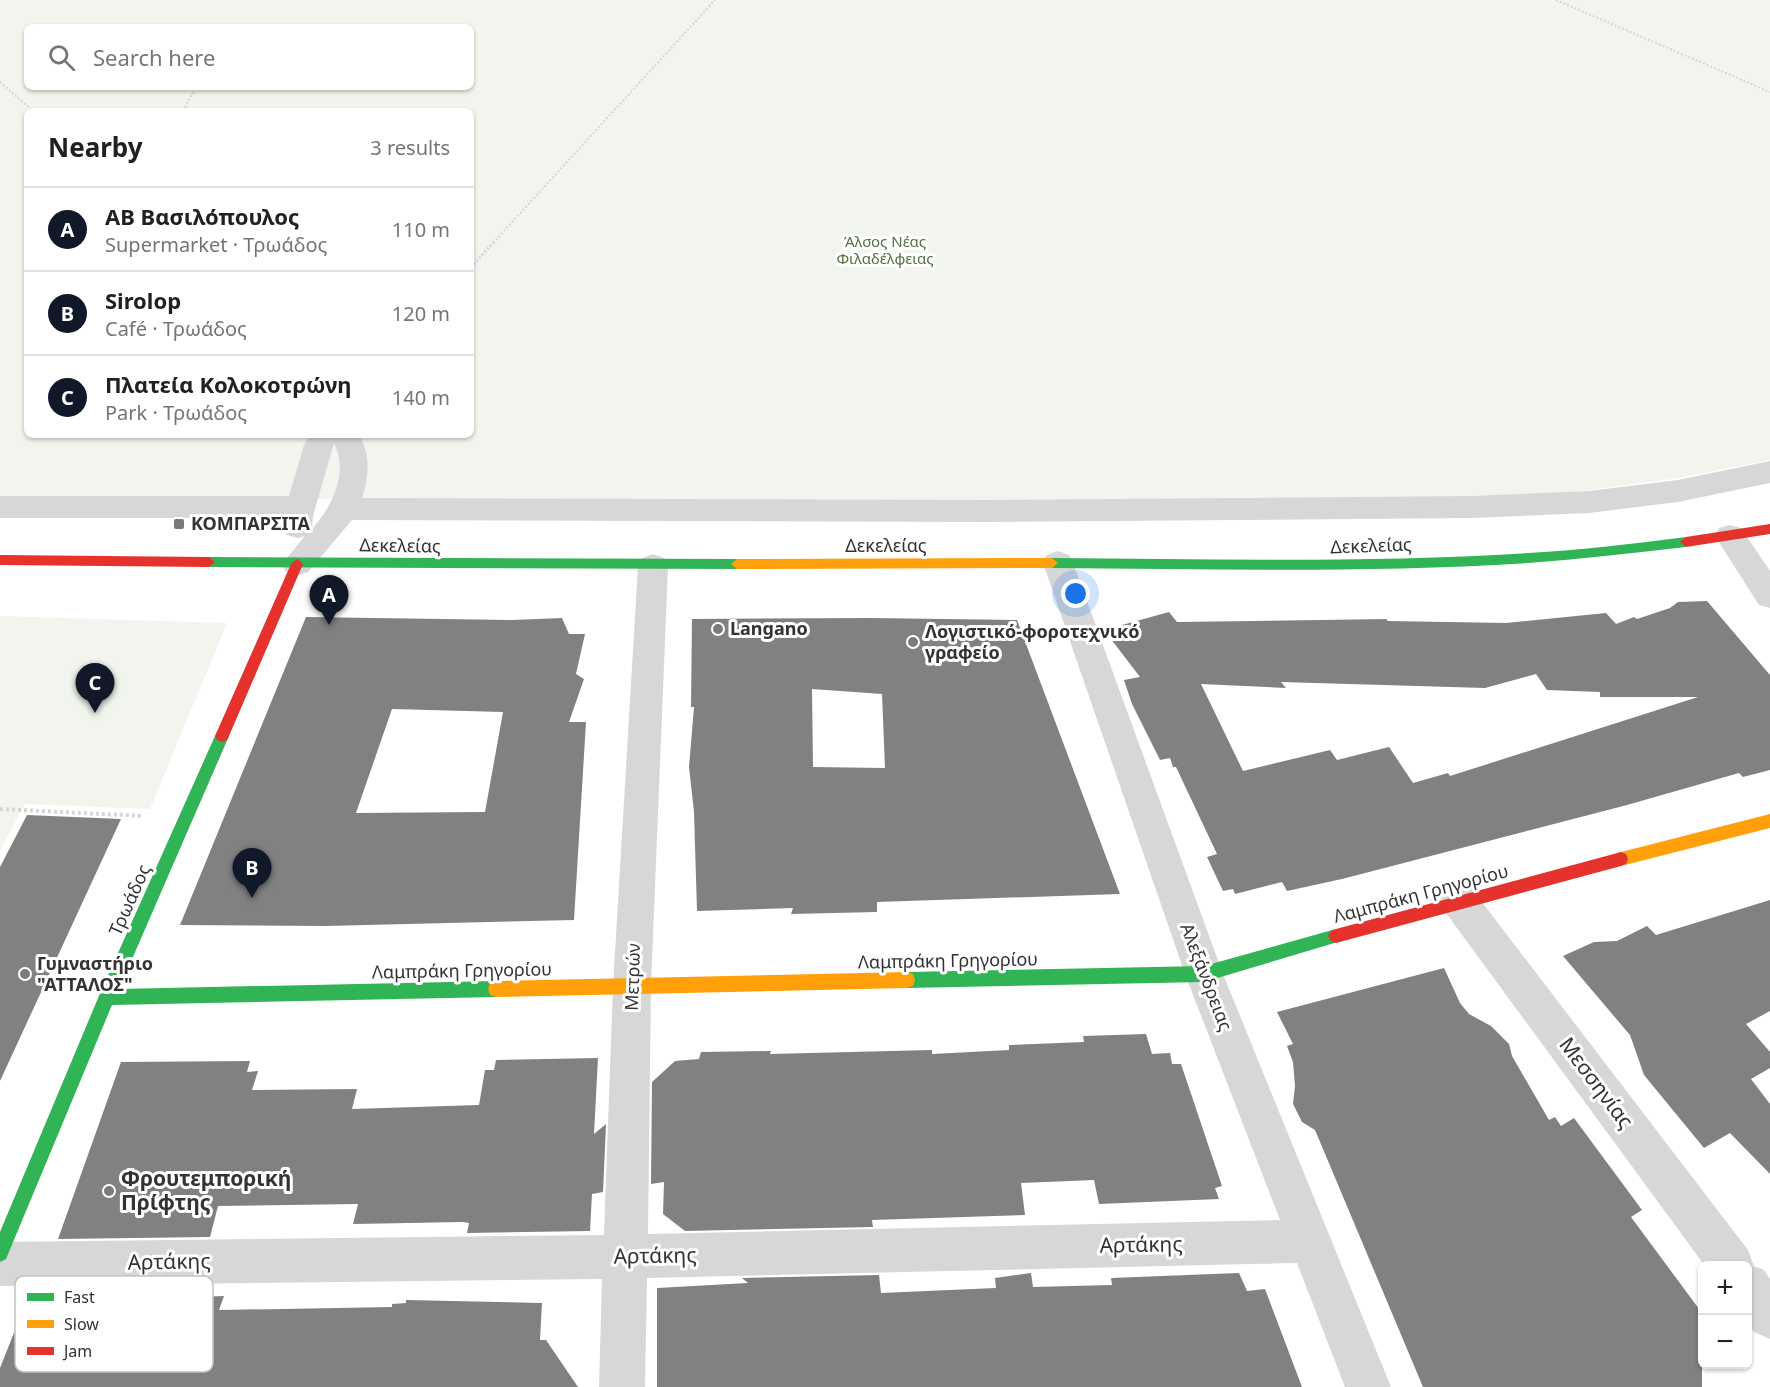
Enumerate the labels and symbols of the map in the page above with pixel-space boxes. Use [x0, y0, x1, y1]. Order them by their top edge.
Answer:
park label: Άλσος Νέας Φιλαδέλφειας [836, 231, 934, 268]
place label: ΚΟΜΠΑΡΣΙΤΑ [191, 511, 311, 535]
marker: ΚΟΜΠΑΡΣΙΤΑ [172, 517, 186, 531]
street label: Δεκελείας [359, 532, 441, 558]
street label: Δεκελείας [1330, 532, 1412, 558]
street label: Δεκελείας [845, 533, 927, 557]
pin: A [310, 576, 348, 625]
your location [1061, 579, 1090, 608]
place label: Langano [730, 616, 808, 640]
place label: Λογιστικό-φοροτεχνικό γραφείο [925, 619, 1139, 664]
marker: Langano [711, 622, 725, 636]
marker: Λογιστικό-φοροτεχνικό γραφείο [906, 635, 920, 649]
pin: C [76, 664, 115, 713]
pin: B [232, 848, 272, 898]
street label: Λαμπράκη Γρηγορίου [1331, 858, 1511, 928]
street label: Τρωάδος [103, 860, 156, 939]
street label: Αλεξάνδρειας [1175, 919, 1239, 1034]
street label: Μετρών [619, 943, 645, 1011]
street label: Λαμπράκη Γρηγορίου [858, 946, 1038, 974]
place label: Γυμναστήριο "ΑΤΤΑΛΟΣ" [37, 951, 153, 996]
street label: Λαμπράκη Γρηγορίου [372, 956, 552, 984]
marker: Γυμναστήριο "ΑΤΤΑΛΟΣ" [18, 967, 32, 981]
street label: Μεσσηνίας [1553, 1031, 1640, 1134]
place label: Φρουτεμπορική Πρίφτης [121, 1164, 291, 1216]
marker: Φρουτεμπορική Πρίφτης [102, 1184, 116, 1198]
street label: Αρτάκης [1099, 1229, 1183, 1259]
street label: Αρτάκης [613, 1240, 697, 1270]
street label: Αρτάκης [127, 1246, 211, 1276]
legend [15, 1276, 213, 1372]
text: Fast [64, 1286, 95, 1308]
text: Slow [64, 1313, 99, 1335]
text: Jam [62, 1340, 92, 1362]

